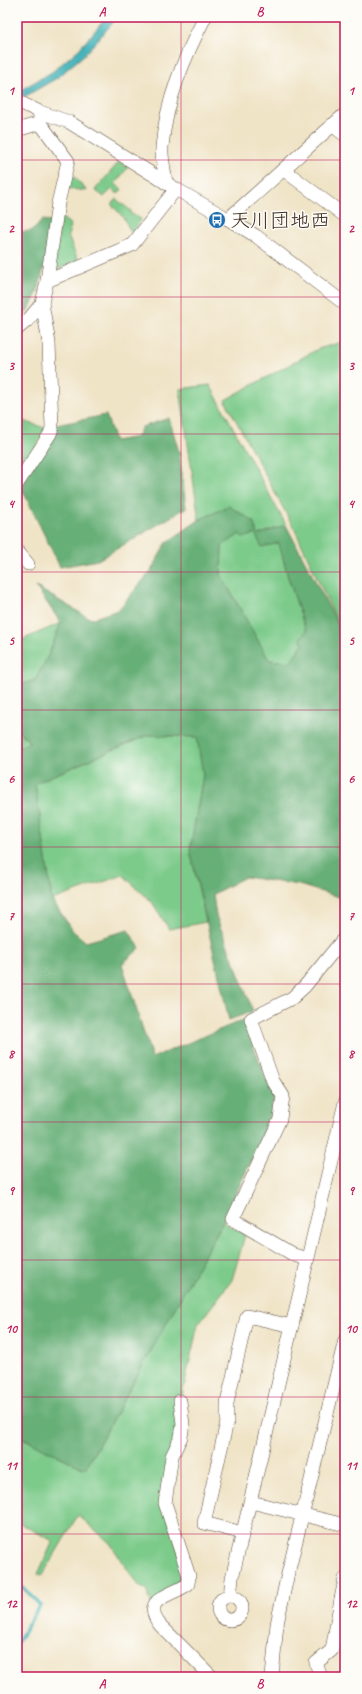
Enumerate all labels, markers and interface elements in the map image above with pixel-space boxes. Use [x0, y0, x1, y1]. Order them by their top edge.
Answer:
text: A [99, 4, 107, 20]
text: B [257, 4, 265, 20]
text: 1 [8, 83, 16, 99]
text: 1 [348, 83, 356, 99]
place label: 天川団地西 [230, 208, 330, 233]
bus stop icon: 天川団地西 [207, 210, 227, 230]
text: 2 [8, 221, 15, 237]
text: 2 [348, 221, 355, 237]
text: 3 [8, 358, 15, 374]
text: 3 [348, 358, 355, 374]
text: 4 [8, 496, 16, 512]
text: 4 [348, 496, 356, 512]
text: 5 [8, 633, 15, 649]
text: 5 [348, 633, 355, 649]
text: 6 [8, 771, 15, 787]
text: 6 [348, 771, 355, 787]
text: 7 [8, 908, 15, 924]
text: 7 [348, 908, 355, 924]
text: 8 [8, 1046, 16, 1062]
text: 8 [348, 1046, 356, 1062]
text: 9 [8, 1183, 15, 1199]
text: 9 [348, 1183, 355, 1199]
text: 10 [5, 1321, 18, 1337]
text: 10 [345, 1321, 358, 1337]
text: 11 [5, 1458, 19, 1474]
text: 11 [345, 1458, 359, 1474]
text: 12 [5, 1596, 18, 1612]
text: 12 [345, 1596, 358, 1612]
text: A [99, 1676, 107, 1692]
text: B [257, 1676, 265, 1692]

